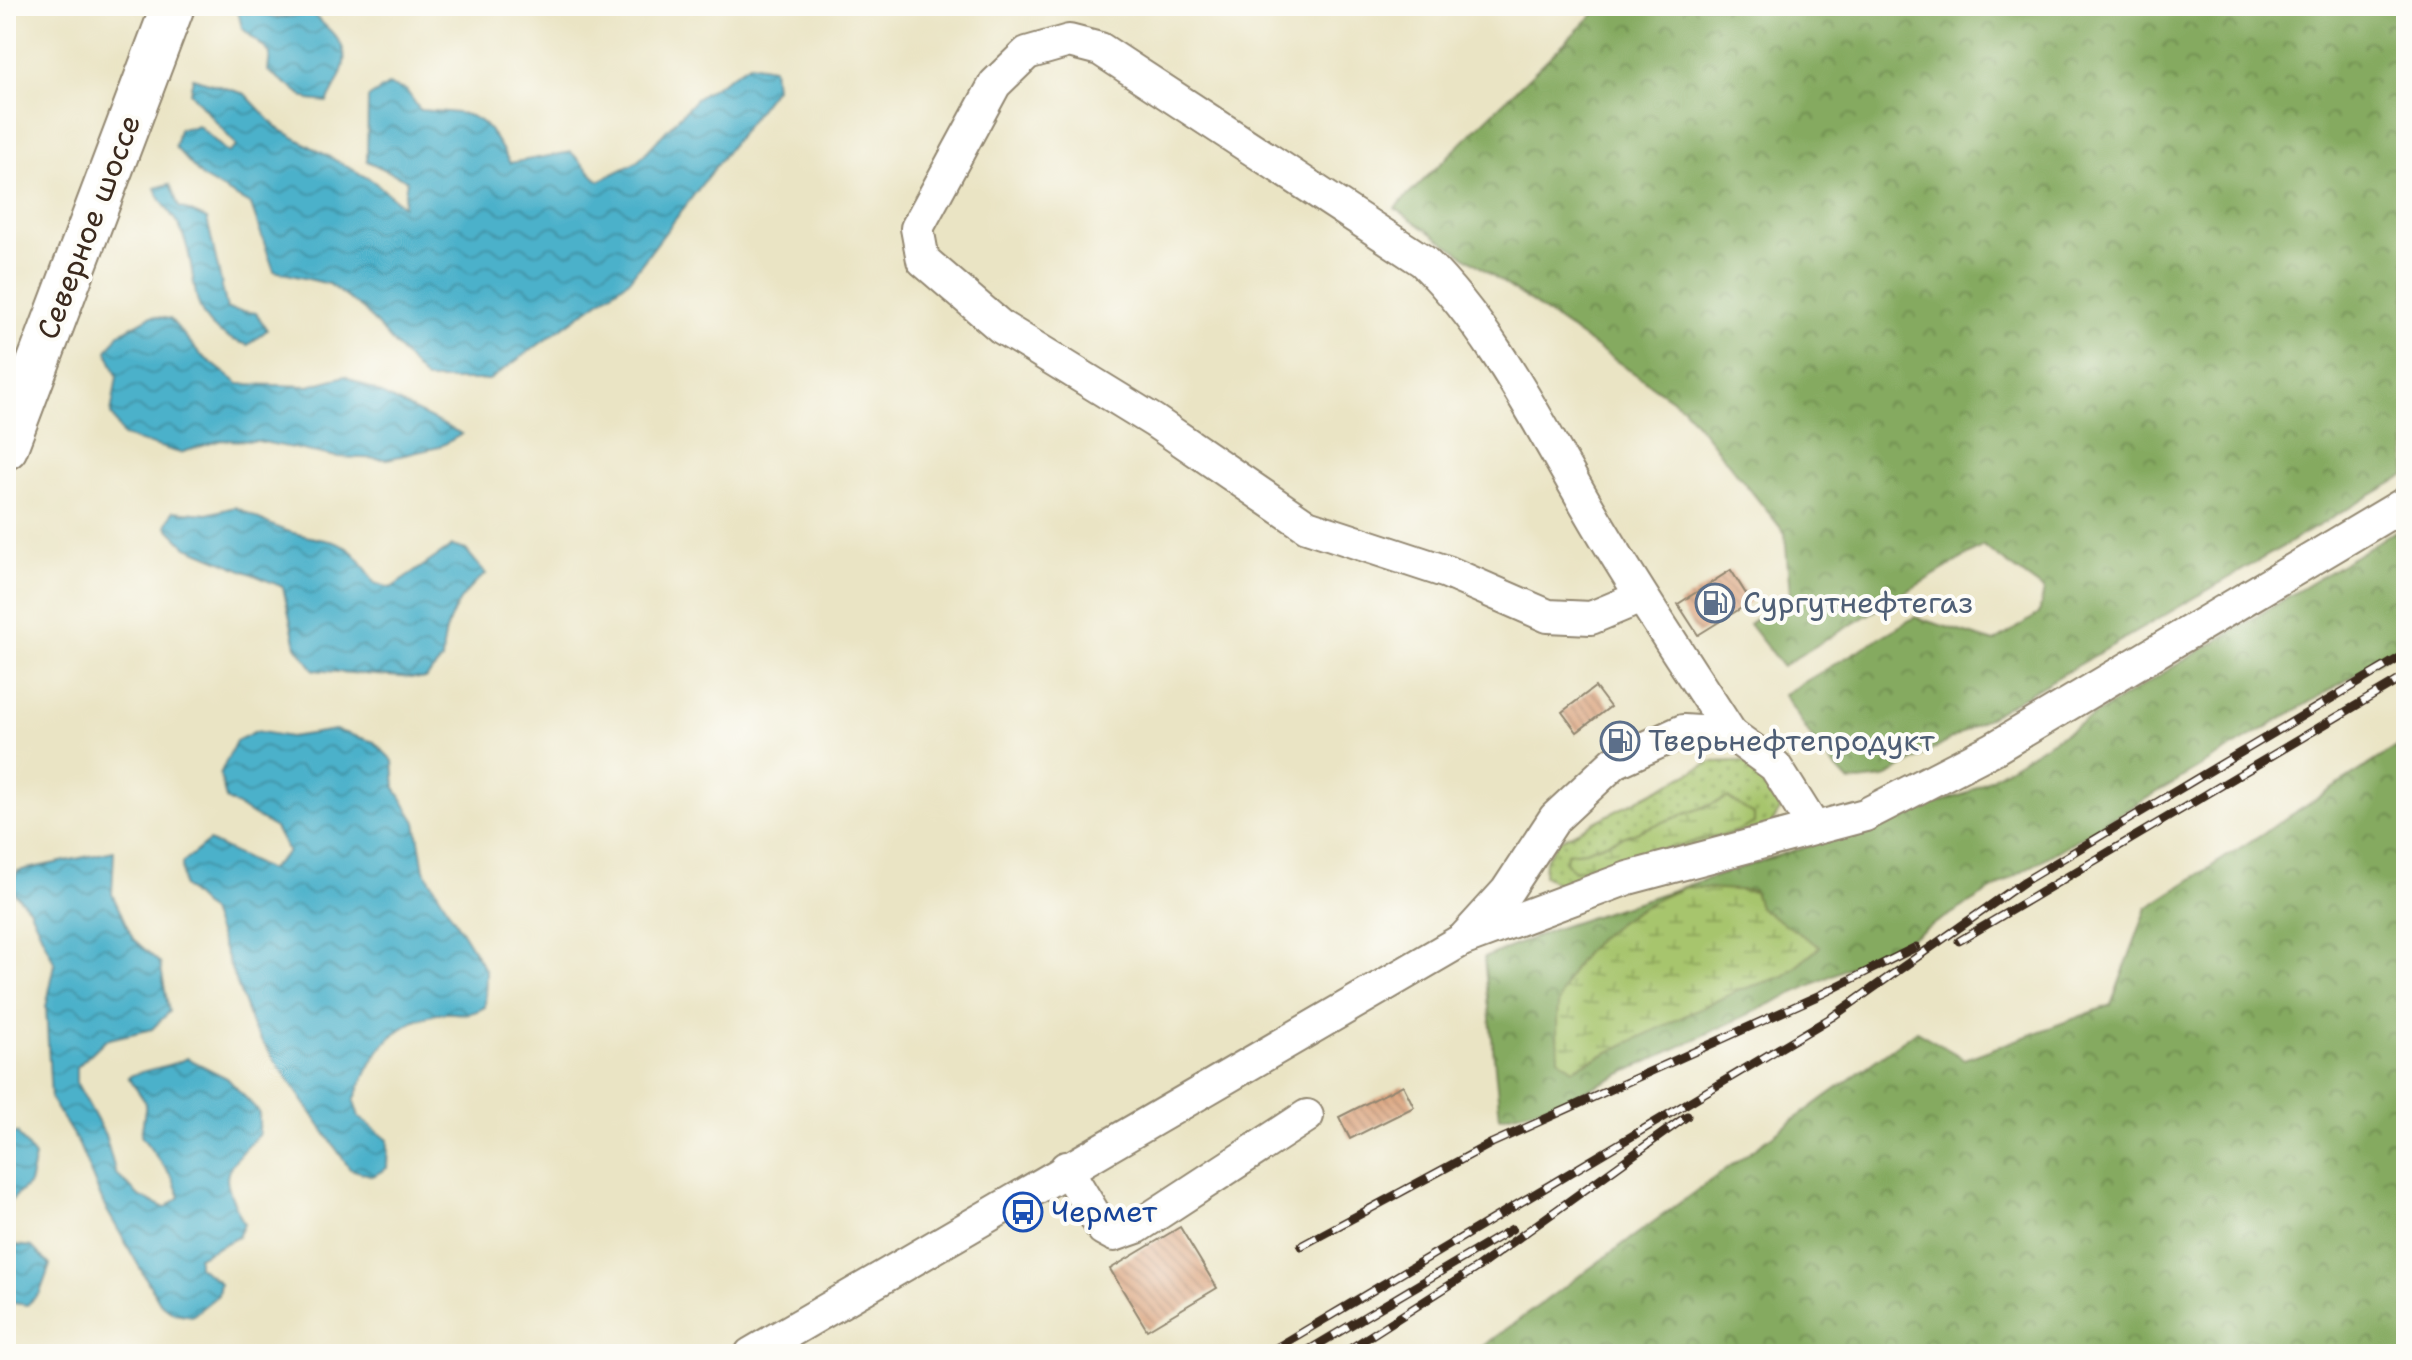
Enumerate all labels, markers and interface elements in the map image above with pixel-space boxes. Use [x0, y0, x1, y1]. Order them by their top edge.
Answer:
street label: Северное шоссе [27, 108, 150, 345]
fuel station icon: Сургутнефтегаз [1694, 582, 1736, 624]
place label: Сургутнефтегаз [1743, 582, 1973, 623]
fuel station icon: Тверьнефтепродукт [1599, 720, 1641, 762]
place label: Тверьнефтепродукт [1648, 720, 1935, 761]
bus stop icon: Чермет [1002, 1191, 1044, 1233]
place label: Чермет [1051, 1191, 1158, 1232]

